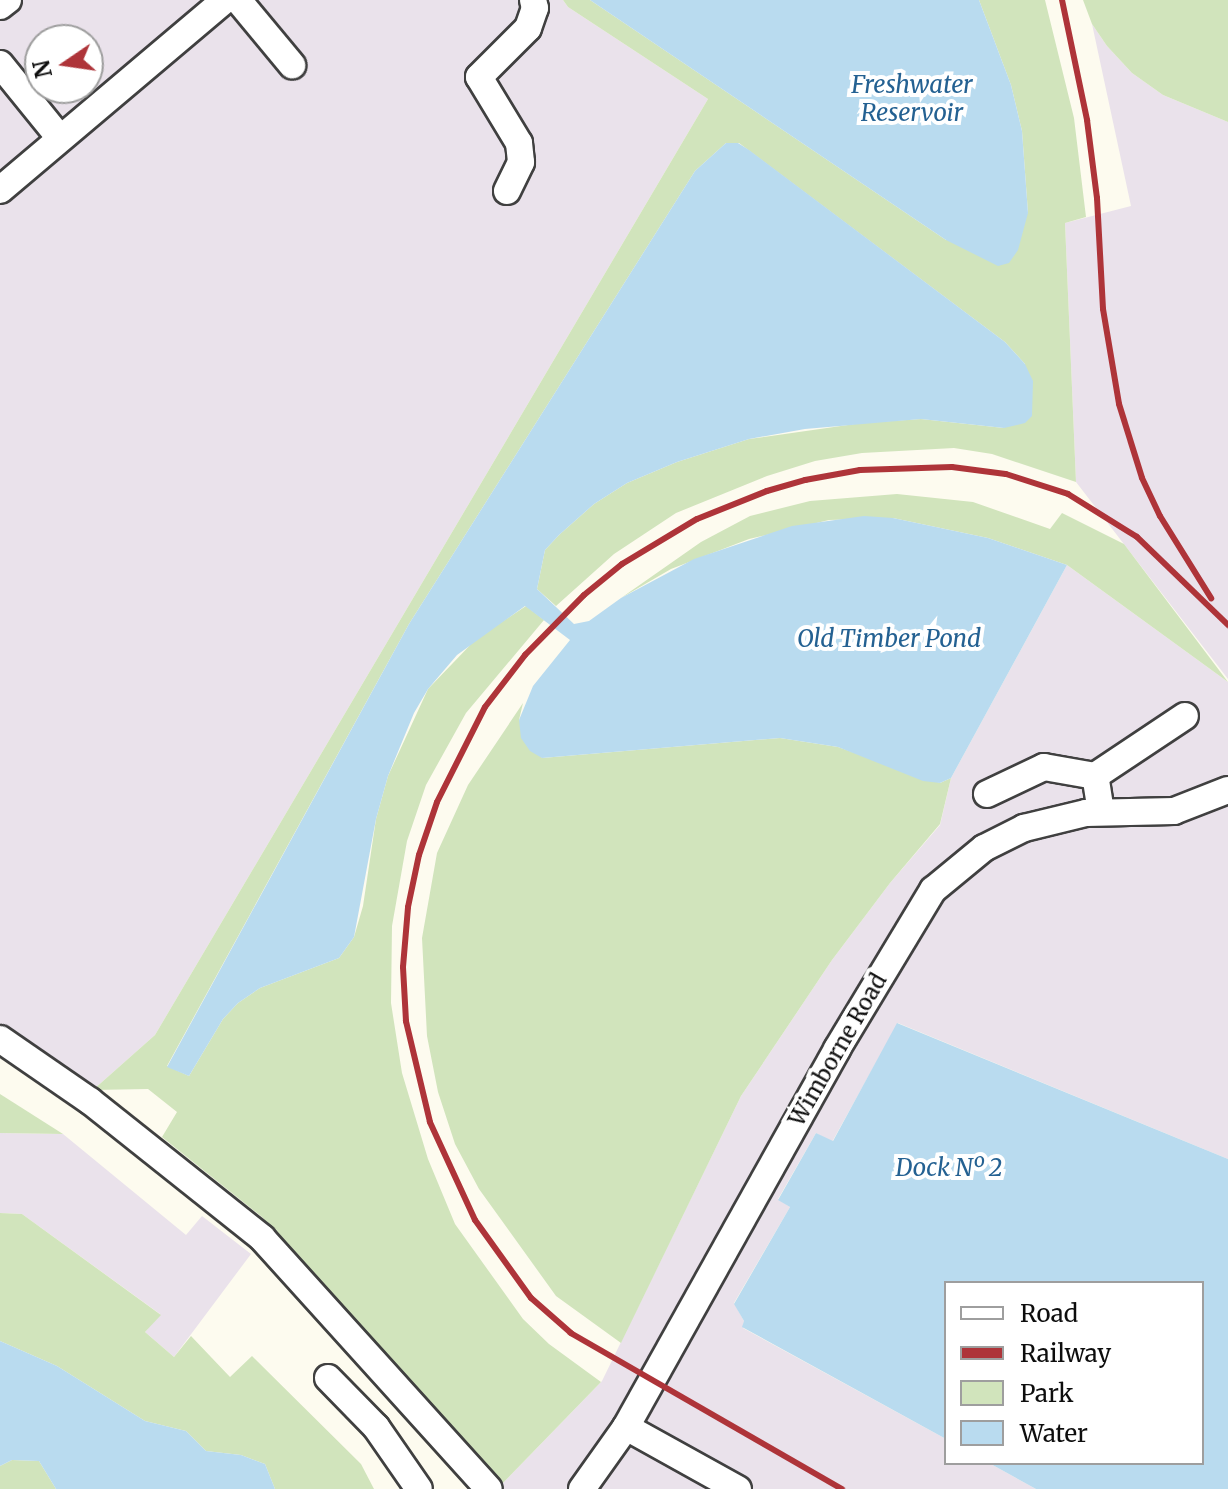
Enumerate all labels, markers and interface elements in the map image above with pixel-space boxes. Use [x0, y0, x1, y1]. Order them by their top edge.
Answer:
north arrow [24, 24, 104, 104]
text: N [27, 57, 58, 81]
water label: Freshwater Reservoir [851, 71, 973, 127]
water label: Old Timber Pond [797, 625, 981, 653]
street label: Wimborne Road [784, 969, 892, 1131]
water label: Dock Nº 2 [896, 1154, 1002, 1182]
legend [944, 1281, 1204, 1465]
text: Road [1020, 1298, 1078, 1329]
text: Railway [1020, 1338, 1111, 1369]
text: Park [1020, 1378, 1073, 1409]
text: Water [1020, 1418, 1088, 1449]

